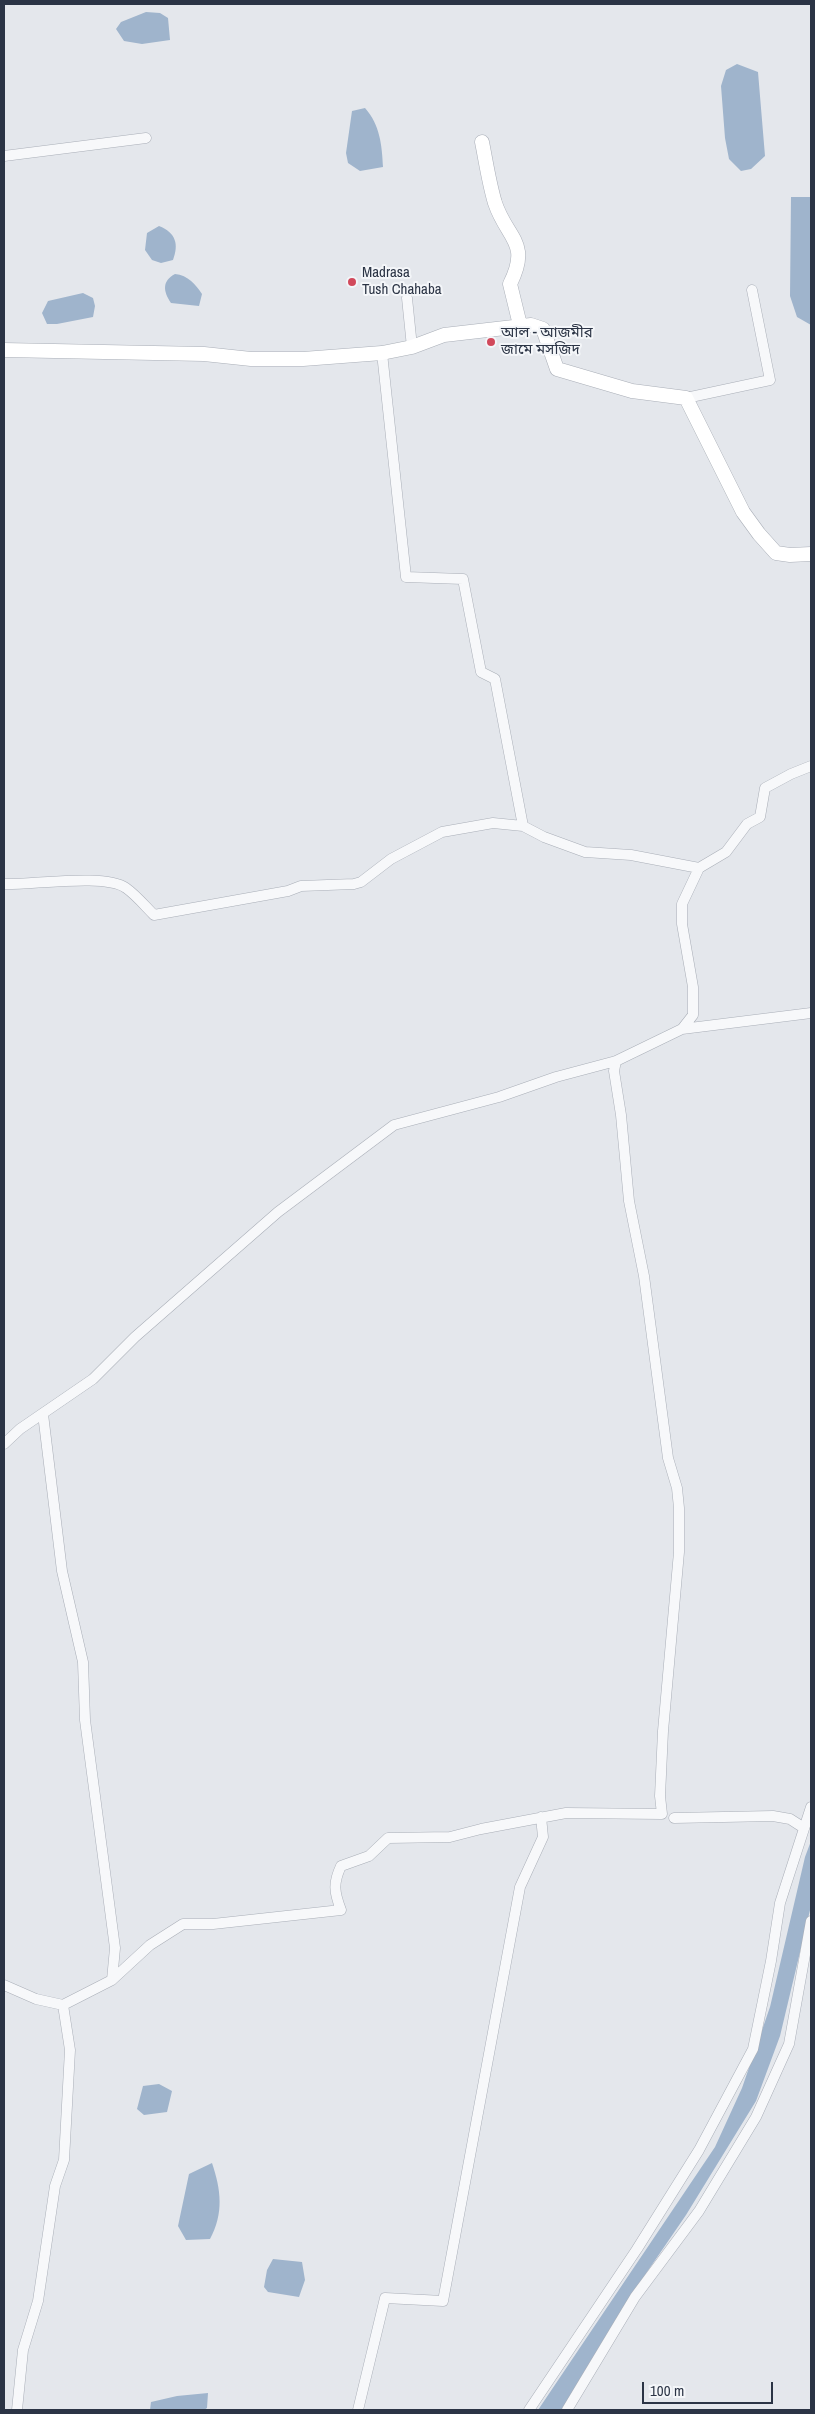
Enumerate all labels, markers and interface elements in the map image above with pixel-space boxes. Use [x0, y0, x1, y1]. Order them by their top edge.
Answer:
place label: Madrasa Tush Chahaba [362, 264, 442, 299]
marker: Madrasa Tush Chahaba [346, 276, 358, 288]
place label: আল - আজমীর জামে মসজিদ [501, 324, 593, 359]
marker: আল - আজমীর জামে মসজিদ [485, 336, 497, 348]
scale bar [645, 2372, 776, 2404]
text: 100 m [650, 2380, 684, 2401]

